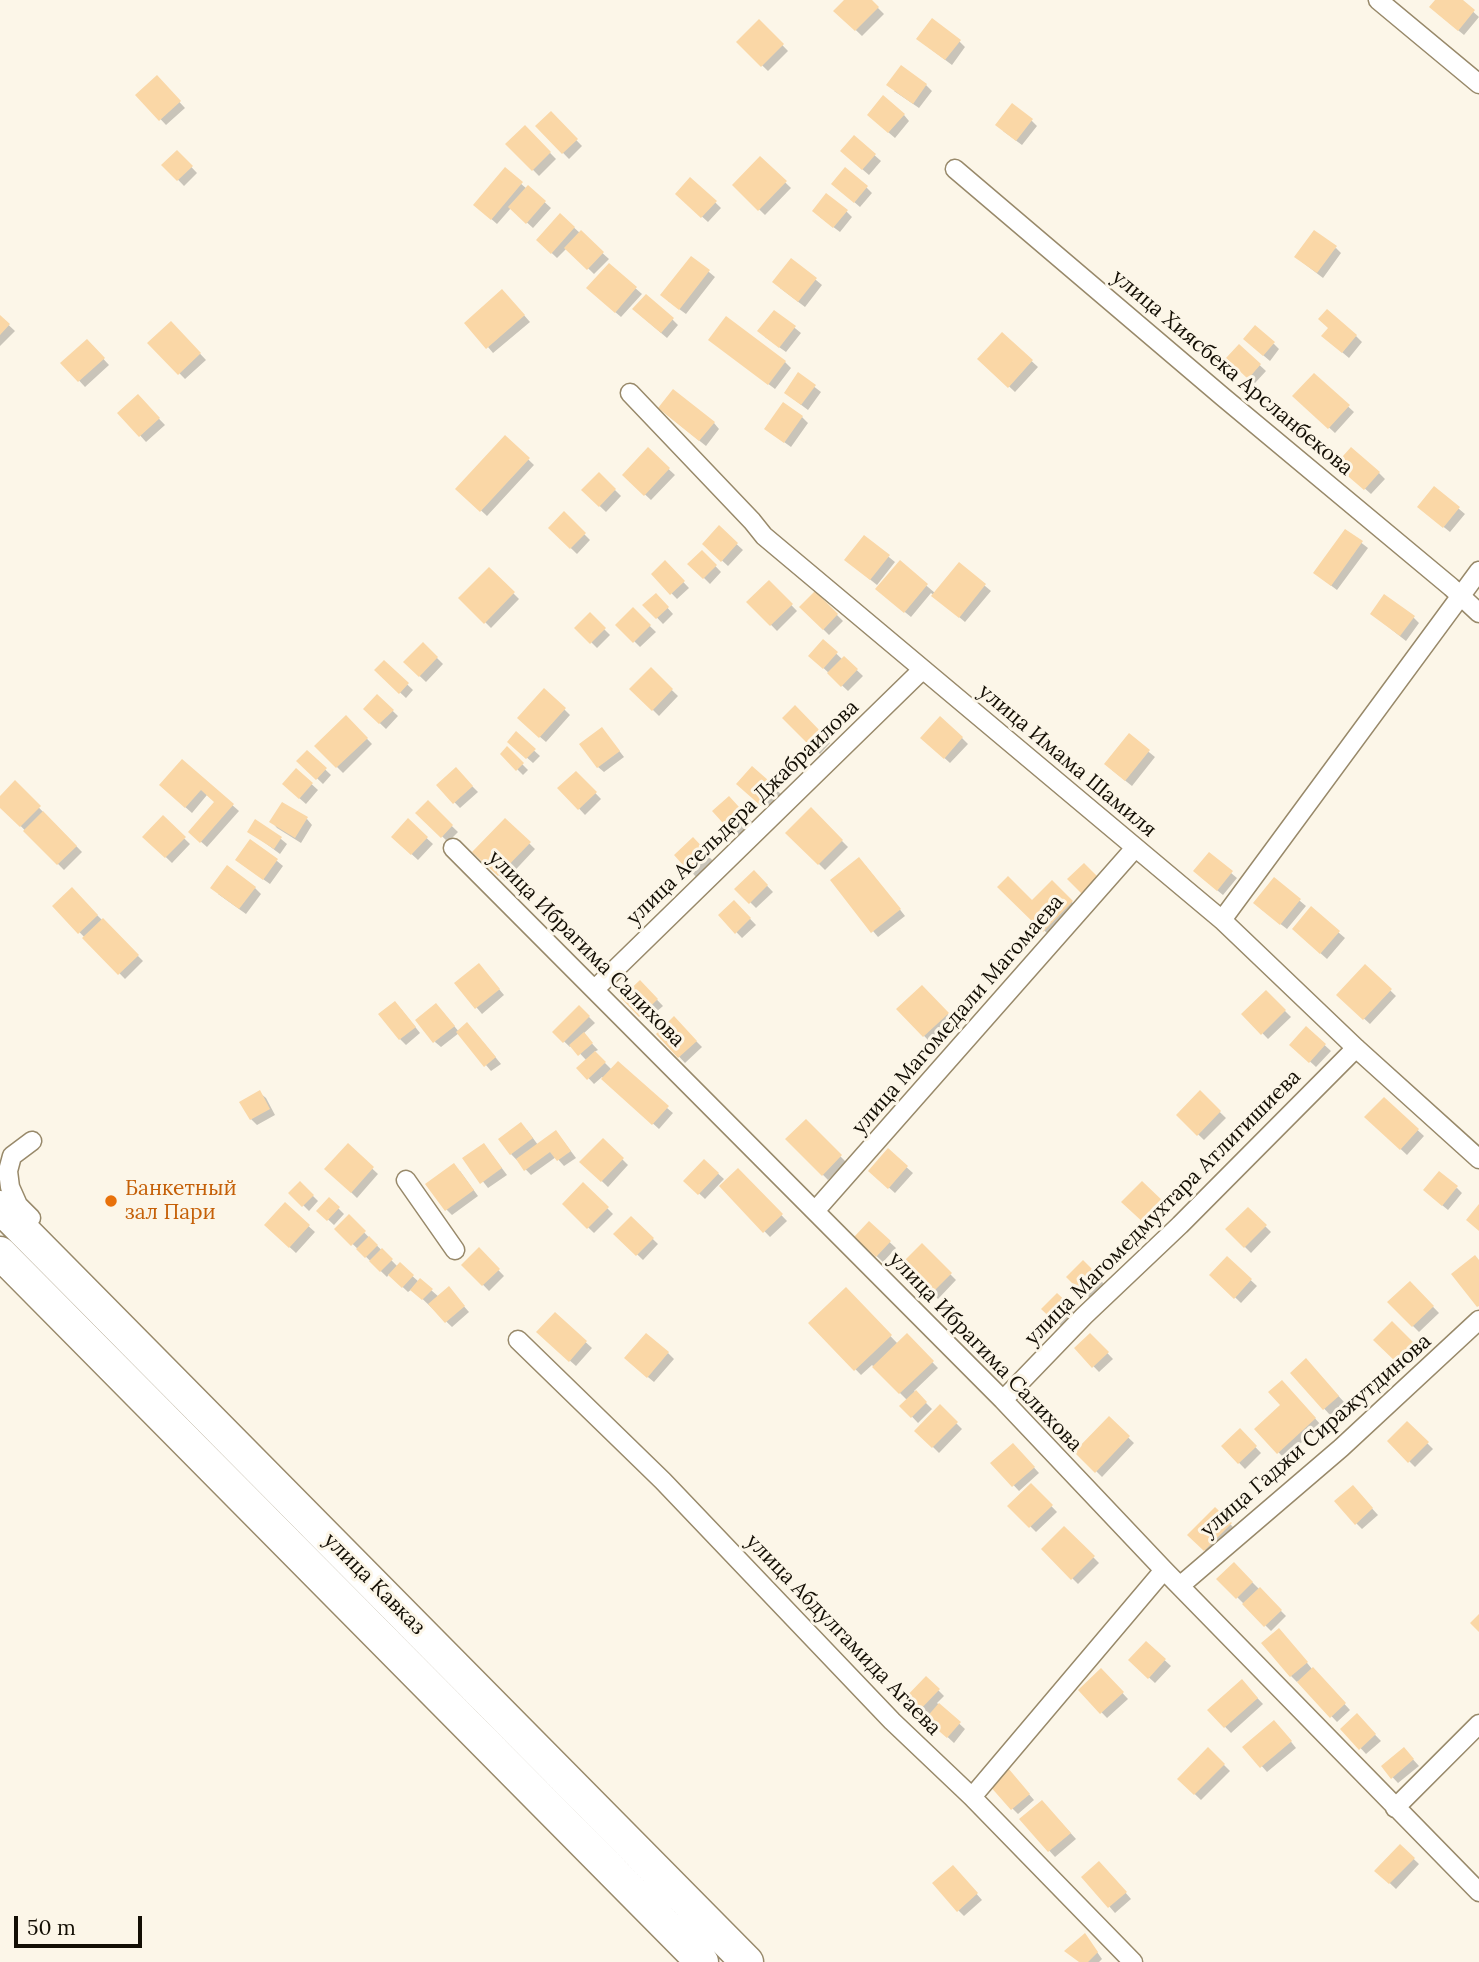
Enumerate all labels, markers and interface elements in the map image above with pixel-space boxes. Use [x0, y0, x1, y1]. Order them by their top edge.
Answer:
street label: улица Хиясбека Арсланбекова [1106, 265, 1358, 481]
street label: улица Имама Шамиля [973, 679, 1161, 843]
street label: улица Асельдера Джабраилова [622, 695, 864, 931]
street label: улица Ибрагима Салихова [482, 845, 690, 1053]
street label: улица Магомедали Магомаева [847, 890, 1069, 1140]
street label: улица Магомедмухтара Атлигишиева [1020, 1065, 1306, 1351]
place label: Банкетный зал Пари [125, 1176, 237, 1226]
marker: Банкетный зал Пари [103, 1193, 119, 1209]
street label: улица Ибрагима Салихова [883, 1247, 1087, 1457]
street label: улица Гаджи Сиражутдинова [1196, 1329, 1436, 1543]
street label: улица Кавказ [318, 1528, 430, 1640]
street label: улица Абдулгамида Агаева [740, 1529, 946, 1741]
scale bar [18, 1902, 145, 1946]
text: 50 m [27, 1914, 76, 1941]

